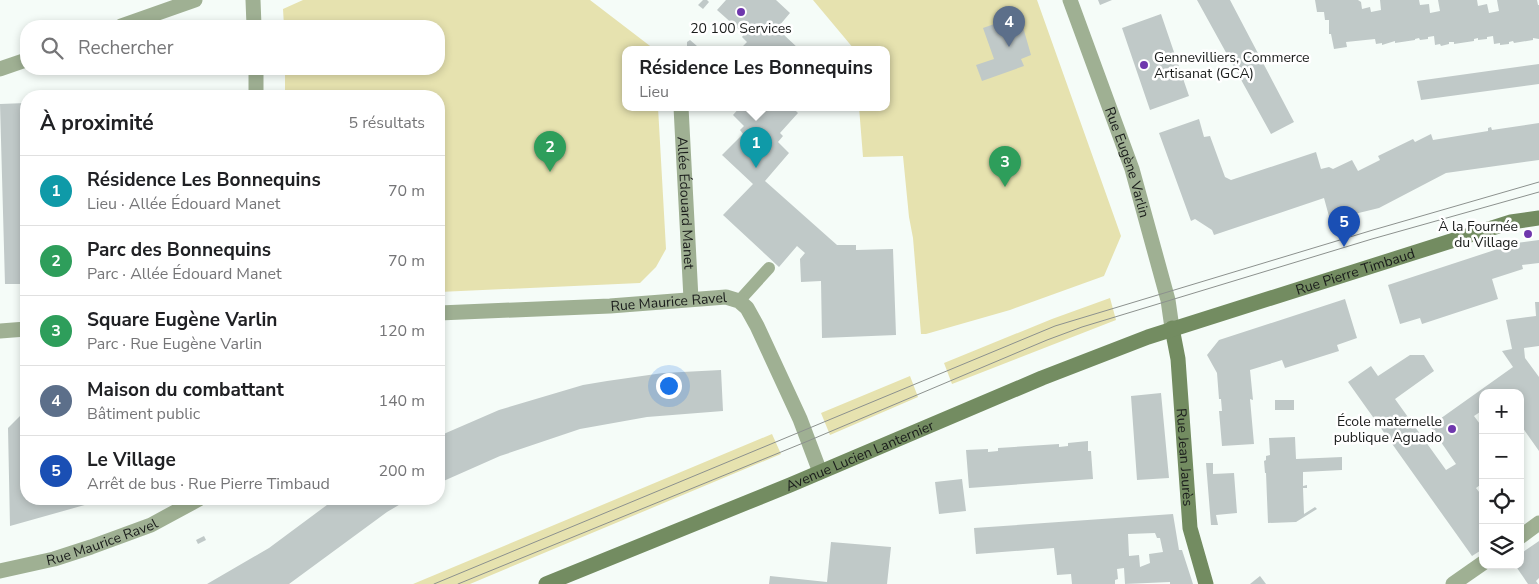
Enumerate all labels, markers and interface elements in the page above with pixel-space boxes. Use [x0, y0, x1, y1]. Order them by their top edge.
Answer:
marker: 20 100 Services [735, 6, 747, 18]
pin: 4 [993, 6, 1025, 47]
place label: 20 100 Services [690, 19, 792, 38]
search box [20, 20, 445, 75]
icon: search [38, 34, 66, 62]
text: Rechercher [78, 35, 173, 61]
popup [622, 46, 890, 111]
place label: Gennevilliers, Commerce Artisanat (GCA) [1154, 48, 1310, 83]
text: Résidence Les Bonnequins [639, 55, 873, 81]
marker: Gennevilliers, Commerce Artisanat (GCA) [1138, 59, 1150, 71]
text: Lieu [639, 81, 669, 103]
street label: Rue Eugène Varlin [1100, 104, 1154, 220]
text: À proximité [40, 109, 154, 137]
text: 5 résultats [349, 112, 425, 134]
pin: 1 [740, 127, 772, 168]
pin: 2 [534, 131, 566, 172]
street label: Allée Édouard Manet [673, 136, 698, 270]
pin: 3 [989, 146, 1021, 187]
text: Résidence Les Bonnequins [87, 167, 321, 193]
text: 1 [51, 180, 61, 202]
text: 70 m [388, 180, 425, 202]
text: Lieu · Allée Édouard Manet [87, 193, 280, 215]
pin: 5 [1328, 206, 1360, 247]
place label: À la Fournée du Village [1438, 217, 1518, 252]
marker: À la Fournée du Village [1522, 228, 1534, 240]
text: Parc des Bonnequins [87, 237, 271, 263]
street label: Rue Pierre Timbaud [1293, 244, 1417, 300]
text: 2 [51, 250, 61, 272]
text: 70 m [388, 250, 425, 272]
text: Parc · Allée Édouard Manet [87, 263, 282, 285]
street label: Rue Maurice Ravel [610, 288, 728, 316]
text: Square Eugène Varlin [87, 307, 277, 333]
text: 3 [51, 320, 61, 342]
text: 120 m [378, 320, 425, 342]
text: Parc · Rue Eugène Varlin [87, 333, 262, 355]
your location [656, 373, 682, 399]
text: Maison du combattant [87, 377, 284, 403]
map controls [1479, 389, 1524, 569]
button: + [1479, 389, 1524, 434]
text: 4 [51, 390, 61, 412]
text: 140 m [378, 390, 425, 412]
text: Bâtiment public [87, 403, 200, 425]
street label: Rue Jean Jaurès [1172, 408, 1197, 507]
place label: École maternelle publique Aguado [1334, 412, 1442, 447]
street label: Avenue Lucien Lanternier [783, 416, 937, 496]
marker: École maternelle publique Aguado [1446, 423, 1458, 435]
button: − [1479, 434, 1524, 479]
text: Le Village [87, 447, 176, 473]
text: 5 [51, 460, 61, 482]
text: 200 m [378, 460, 425, 482]
text: Arrêt de bus · Rue Pierre Timbaud [87, 473, 330, 495]
button: locate [1479, 479, 1524, 524]
street label: Rue Maurice Ravel [45, 514, 162, 570]
button: layers [1479, 524, 1524, 569]

